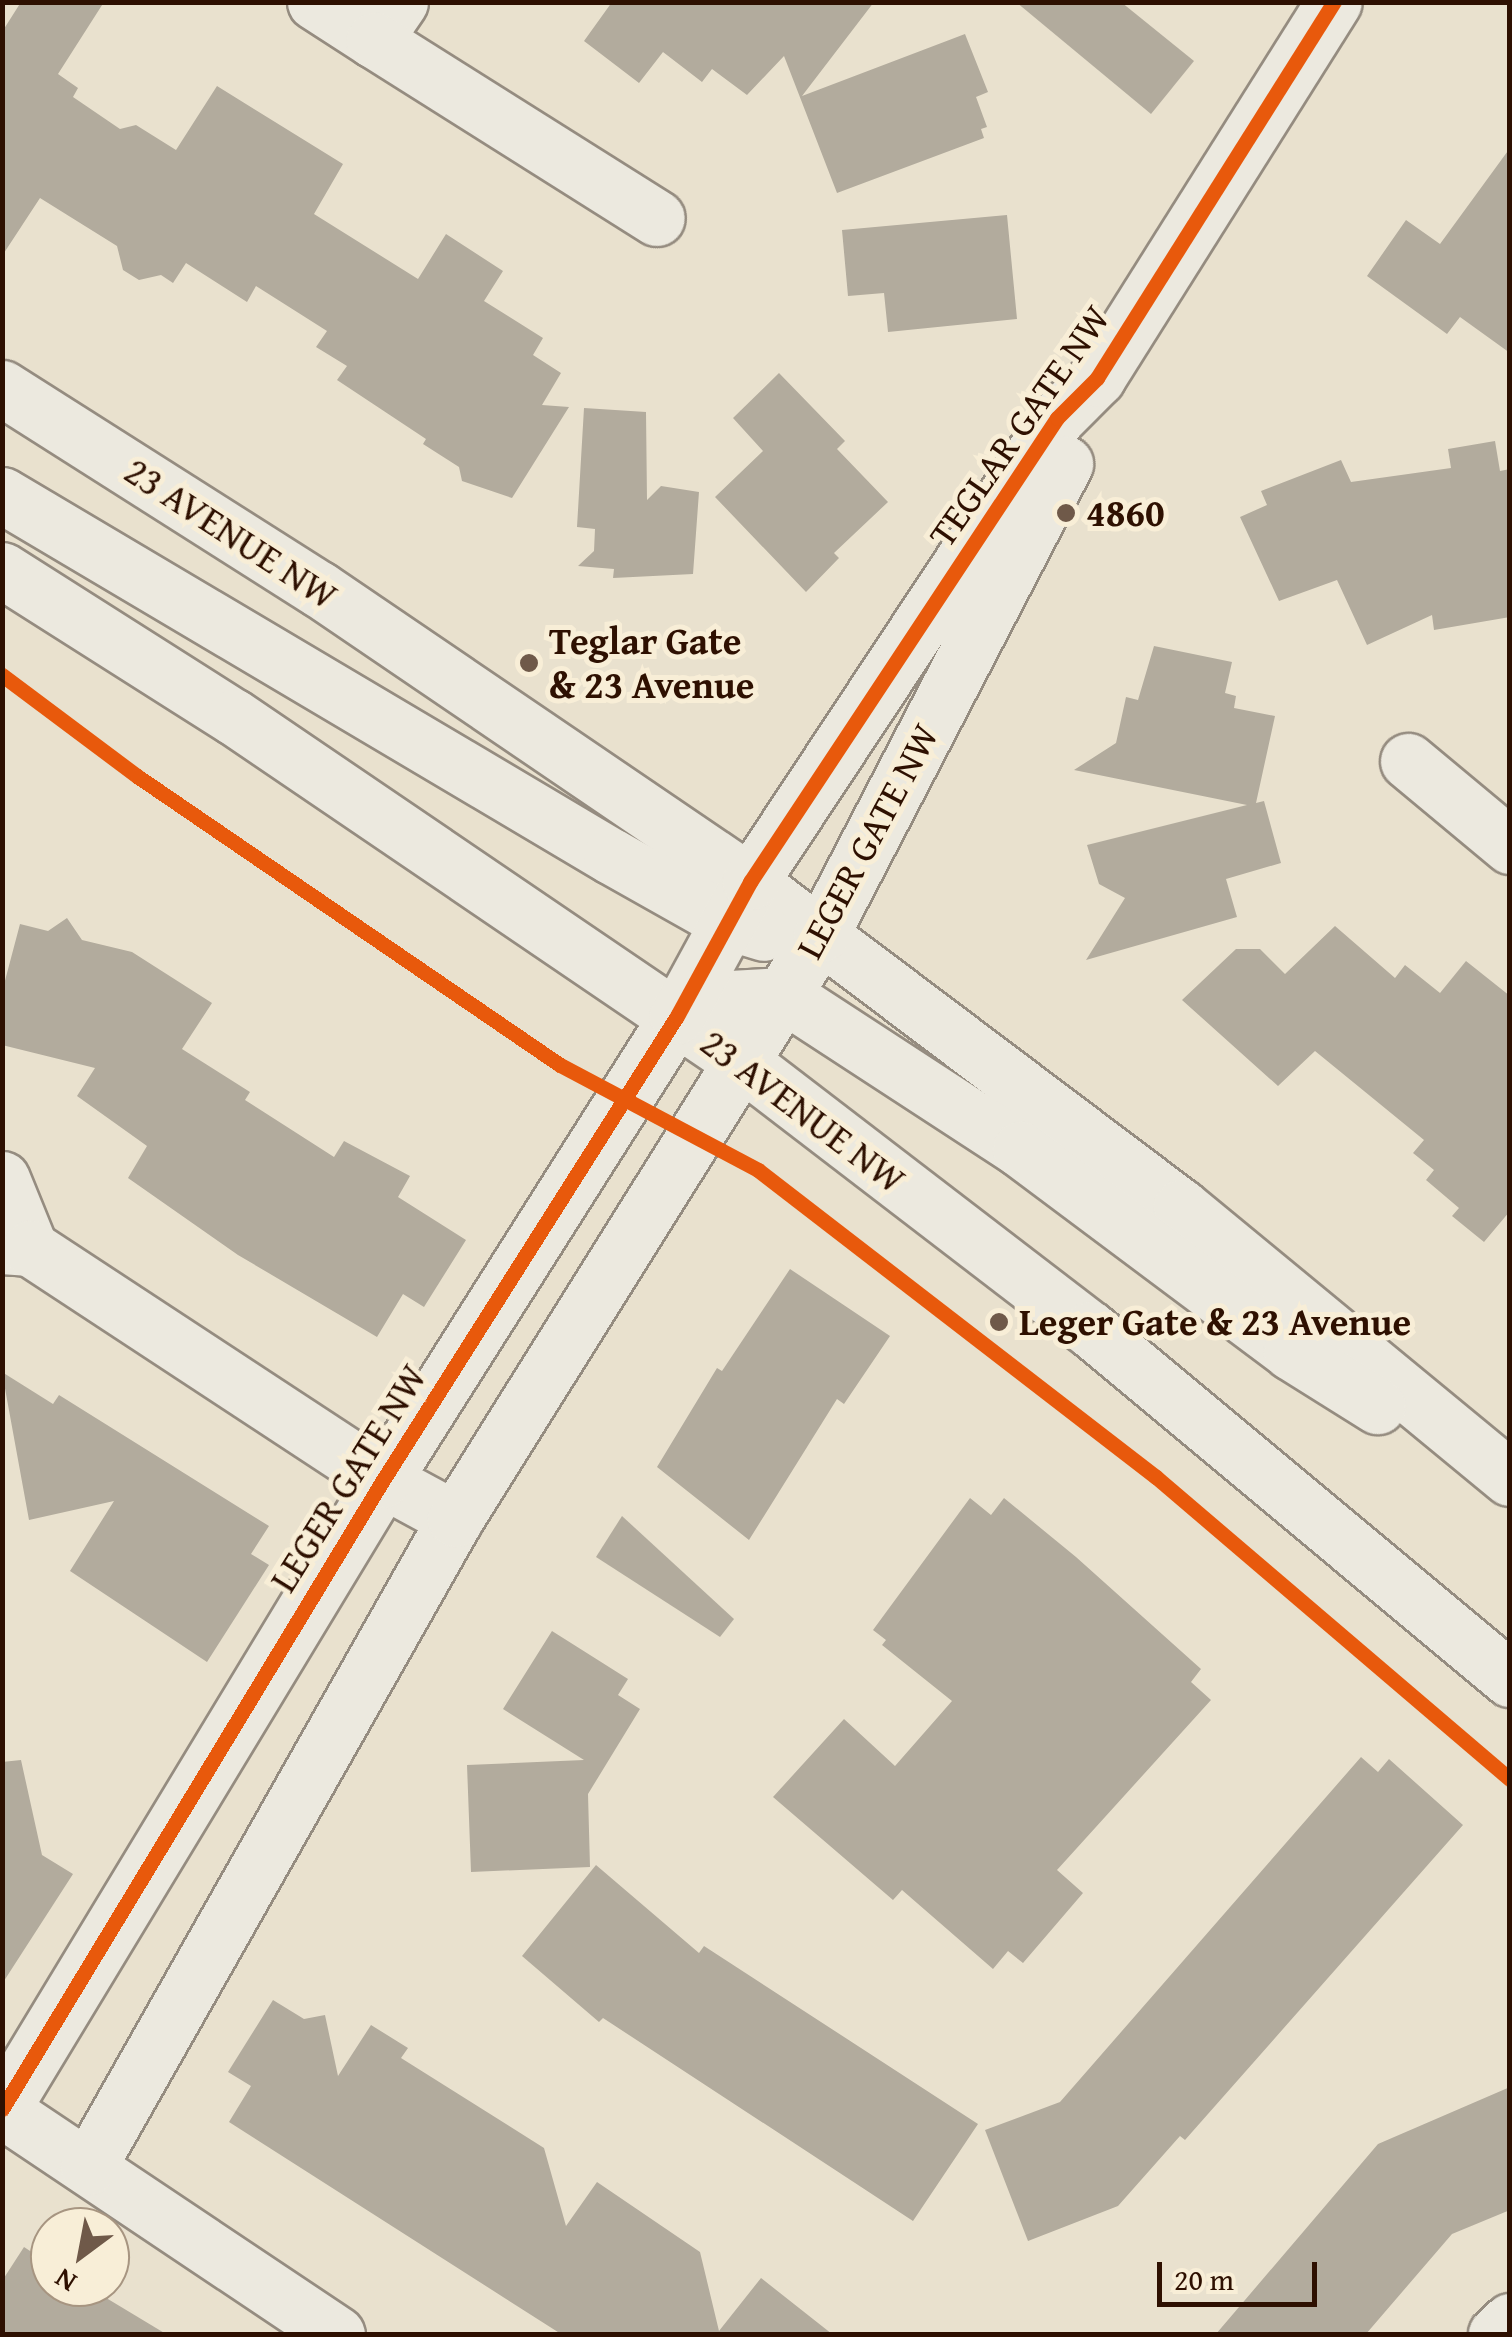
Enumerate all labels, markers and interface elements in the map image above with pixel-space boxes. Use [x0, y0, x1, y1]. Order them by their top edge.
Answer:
street label: TEGLAR GATE NW [919, 296, 1119, 556]
street label: 23 AVENUE NW [116, 447, 346, 619]
place label: 4860 [1086, 490, 1165, 536]
marker: 4860 [1055, 502, 1077, 524]
place label: Teglar Gate & 23 Avenue [549, 618, 754, 708]
marker: Teglar Gate & 23 Avenue [518, 652, 540, 674]
street label: LEGER GATE NW [786, 716, 948, 966]
street label: 23 AVENUE NW [692, 1019, 914, 1203]
place label: Leger Gate & 23 Avenue [1019, 1299, 1411, 1345]
marker: Leger Gate & 23 Avenue [988, 1311, 1010, 1333]
street label: LEGER GATE NW [260, 1356, 436, 1600]
north arrow [30, 2207, 130, 2307]
scale bar [1162, 2242, 1322, 2304]
text: 20 m [1174, 2257, 1234, 2301]
text: N [46, 2259, 84, 2304]

